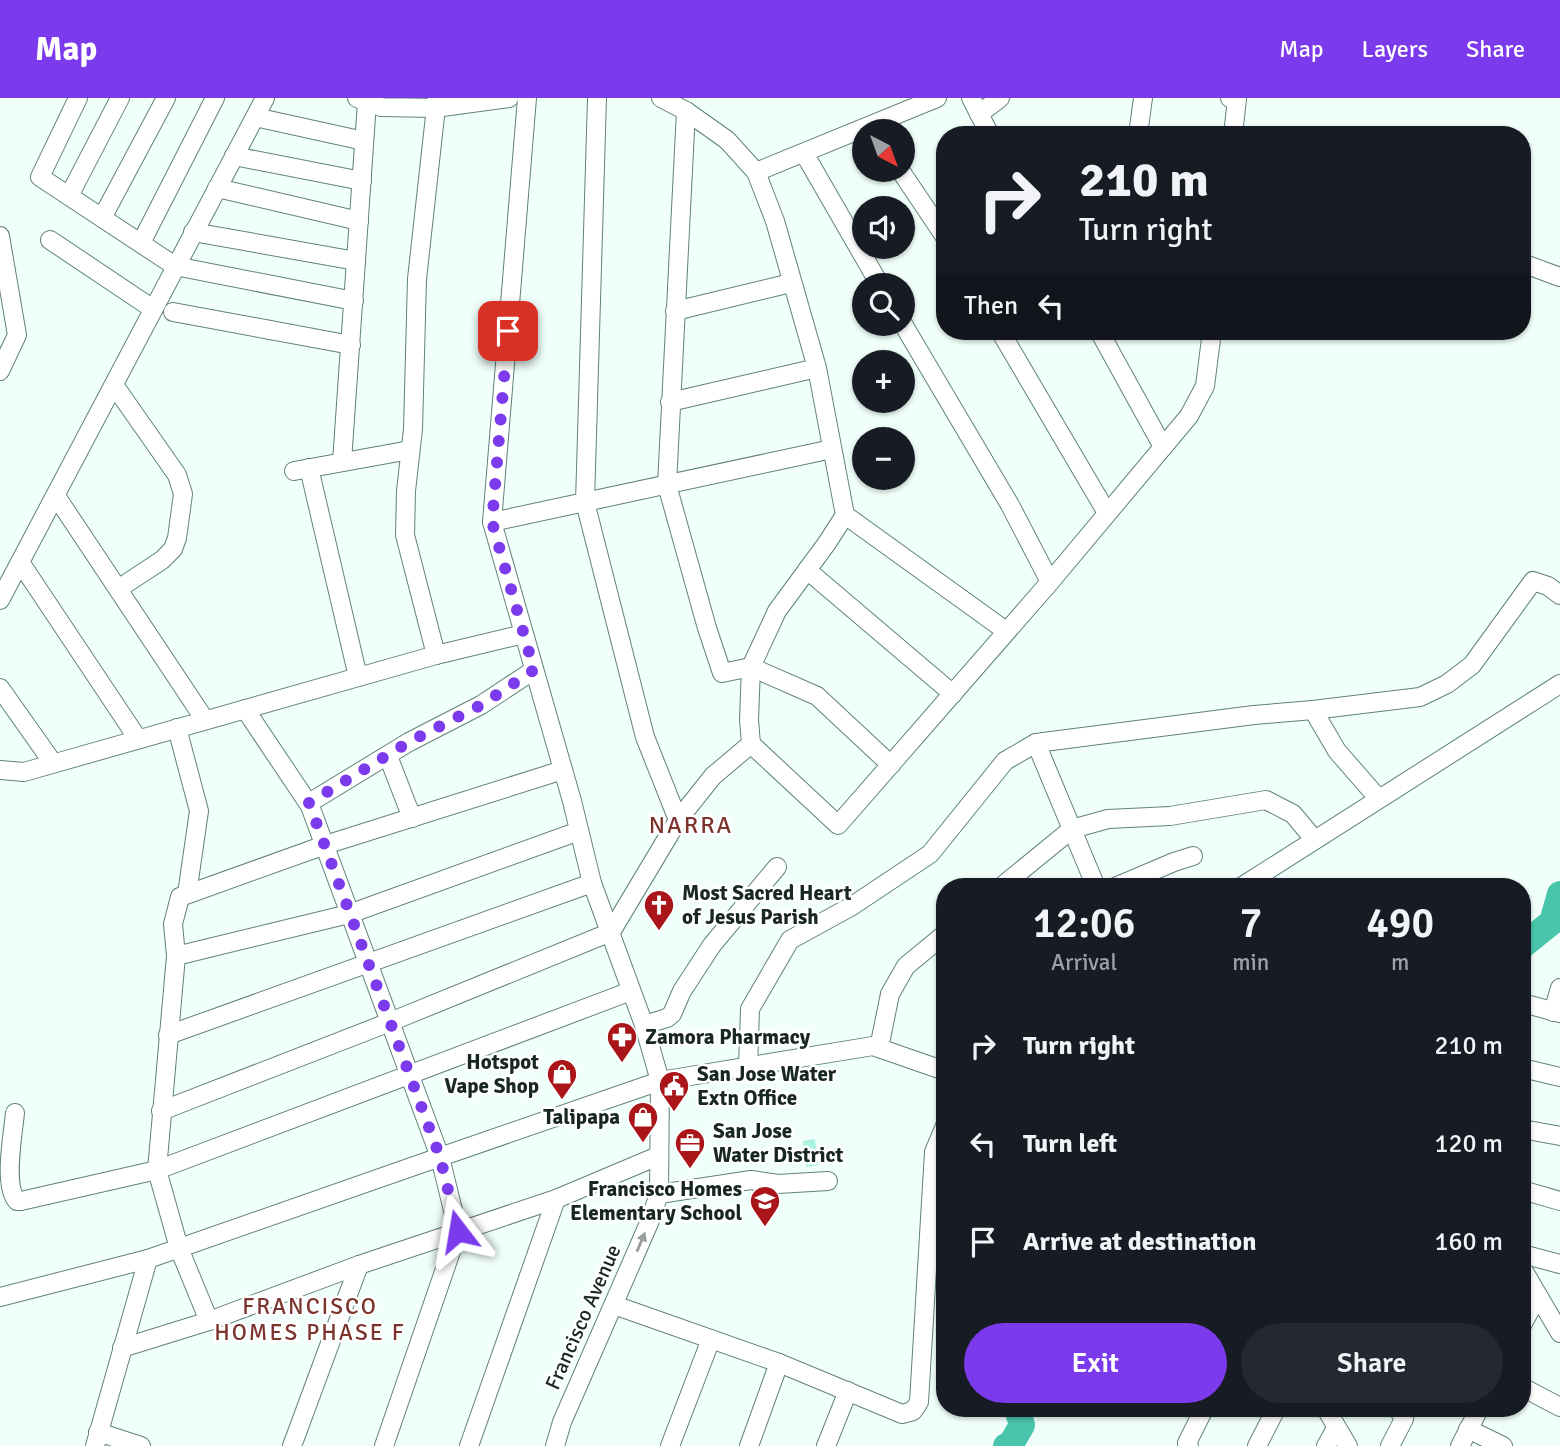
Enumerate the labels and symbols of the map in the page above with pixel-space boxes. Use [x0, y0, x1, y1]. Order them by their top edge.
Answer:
north arrow [852, 119, 915, 182]
pin [478, 301, 538, 361]
district label: NARRA [649, 810, 733, 840]
place label: Most Sacred Heart of Jesus Parish [682, 880, 852, 930]
church icon: Most Sacred Heart of Jesus Parish [642, 888, 676, 932]
pharmacy icon: Zamora Pharmacy [605, 1020, 639, 1064]
place label: Zamora Pharmacy [645, 1024, 811, 1050]
place label: Hotspot Vape Shop [445, 1049, 539, 1099]
shop icon: Hotspot Vape Shop [545, 1057, 579, 1101]
place label: San Jose Water Extn Office [697, 1061, 837, 1111]
public building icon: San Jose Water Extn Office [657, 1069, 691, 1113]
shop icon: Talipapa [626, 1100, 660, 1144]
place label: Talipapa [543, 1104, 620, 1130]
place label: San Jose Water District [713, 1118, 843, 1168]
office icon: San Jose Water District [673, 1126, 707, 1170]
place label: Francisco Homes Elementary School [570, 1176, 742, 1226]
school or university icon: Francisco Homes Elementary School [748, 1184, 782, 1228]
position arrow [421, 1194, 495, 1268]
one-way arrow [635, 1232, 647, 1252]
street label: Francisco Avenue [539, 1240, 627, 1394]
district label: FRANCISCO HOMES PHASE F [214, 1292, 406, 1347]

